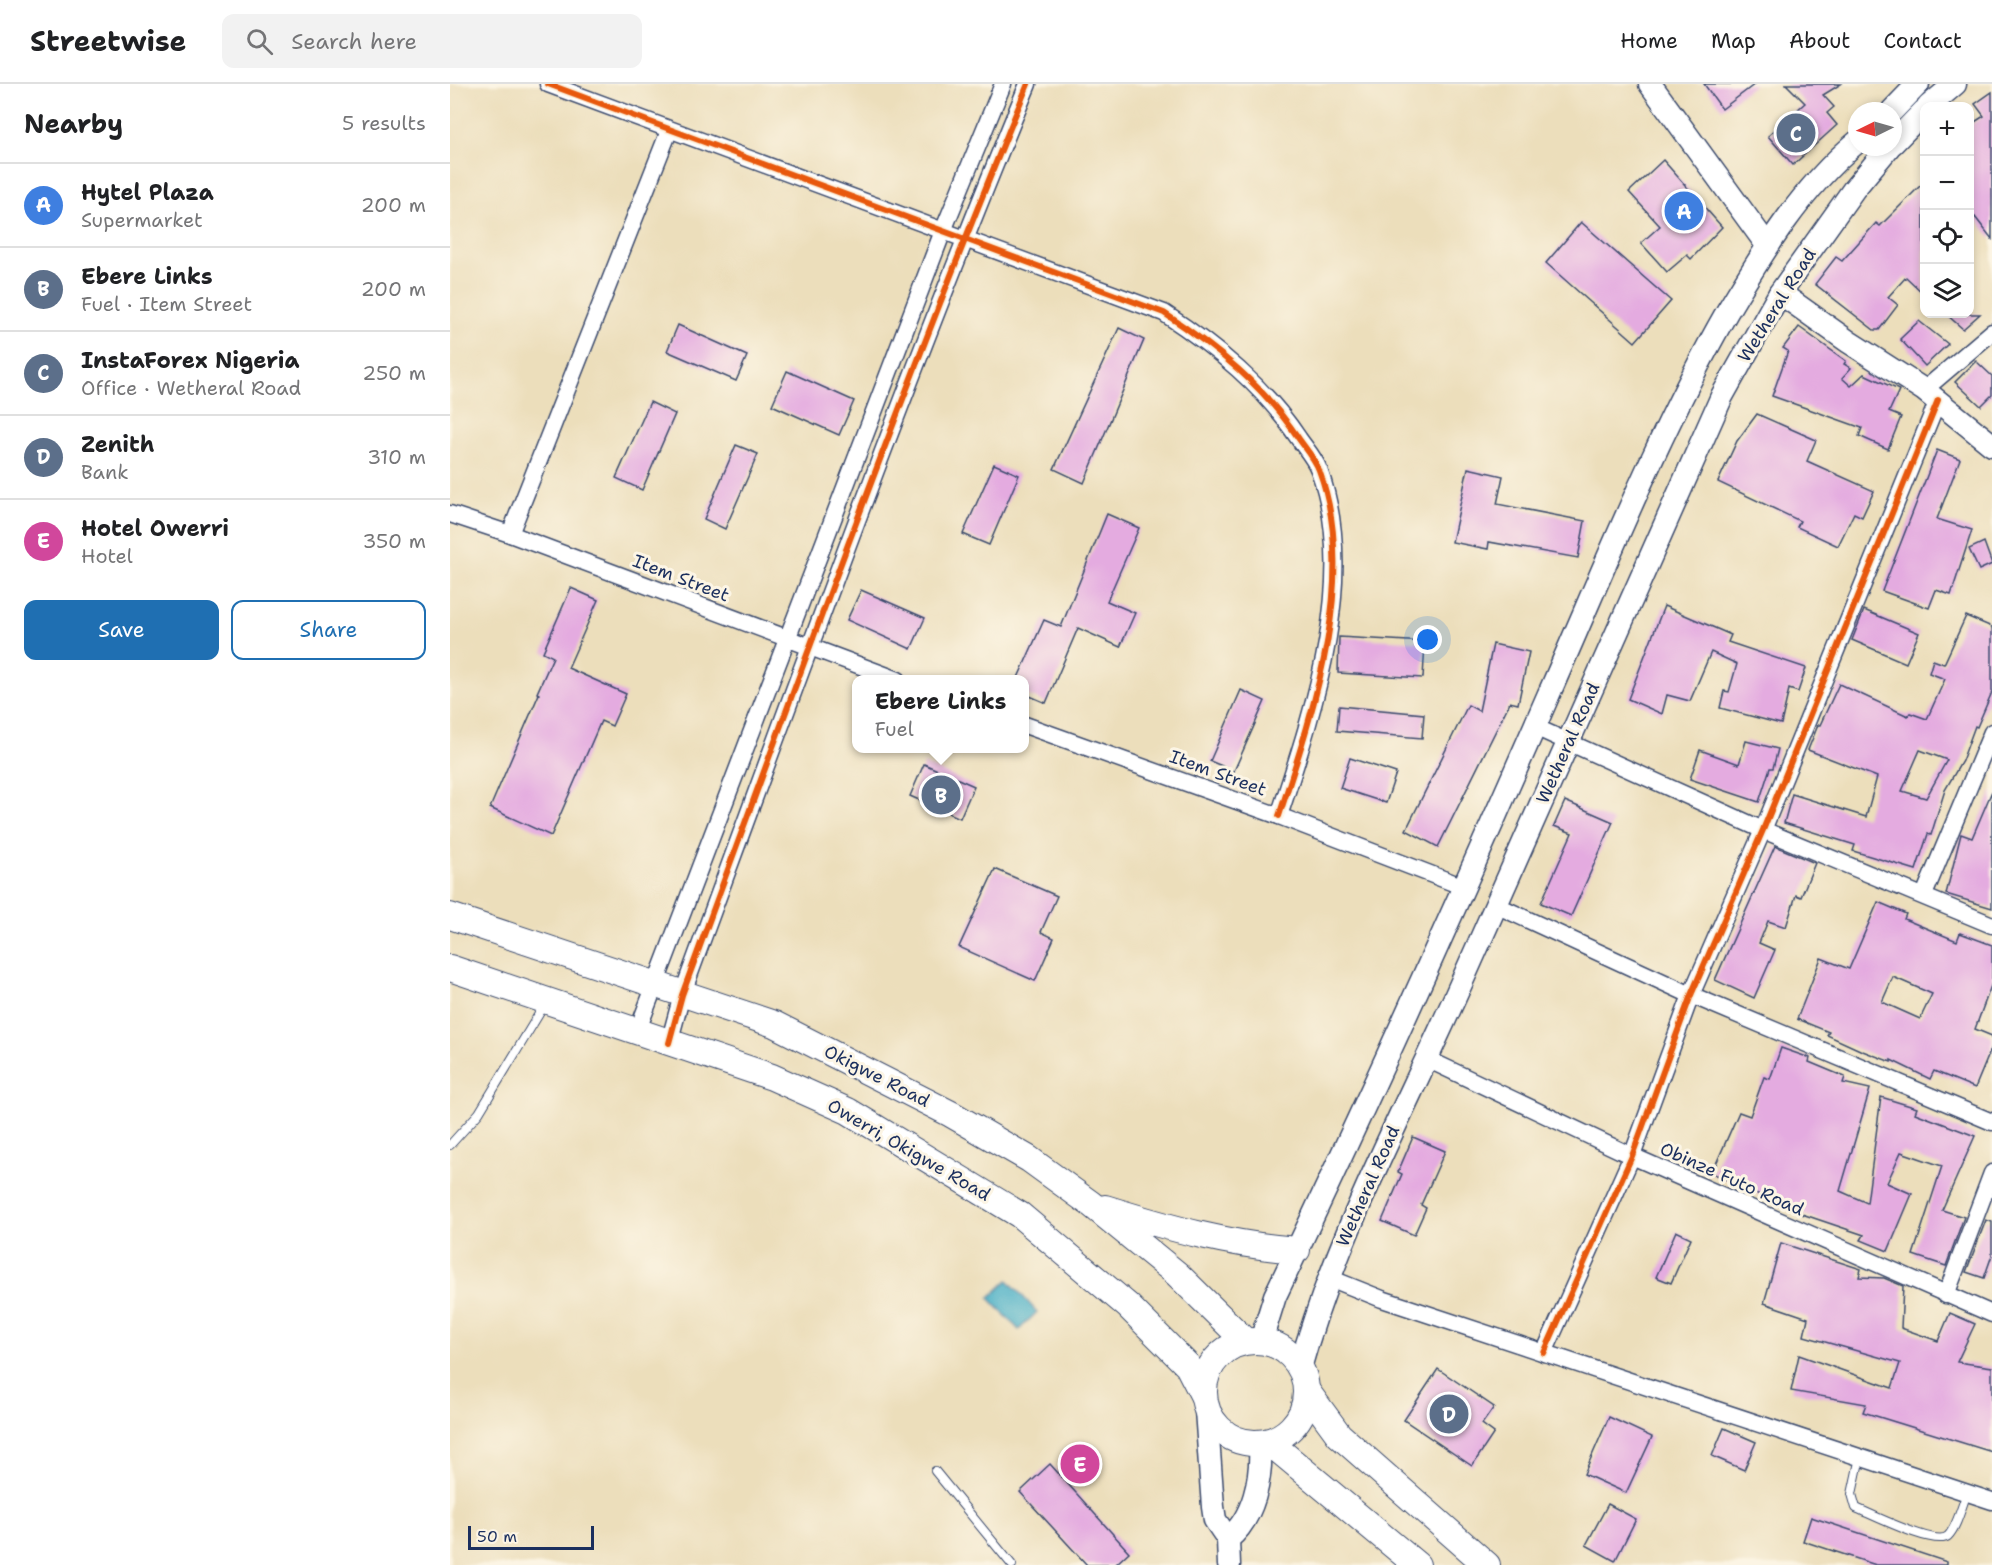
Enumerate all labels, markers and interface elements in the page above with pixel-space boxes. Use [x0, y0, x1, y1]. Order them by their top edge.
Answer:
search box [222, 14, 642, 68]
text: Streetwise [30, 22, 186, 60]
icon: search [243, 25, 276, 58]
text: Search here [291, 27, 417, 56]
text: Home [1620, 27, 1678, 55]
text: Map [1711, 27, 1756, 55]
text: About [1789, 27, 1850, 55]
text: Contact [1883, 27, 1962, 55]
north arrow [1848, 102, 1902, 156]
map controls [1920, 102, 1974, 318]
button: + [1920, 102, 1974, 156]
text: Nearby [24, 106, 123, 141]
text: 5 results [342, 110, 426, 136]
pin: C [1776, 110, 1816, 156]
button: − [1920, 156, 1974, 210]
text: Hytel Plaza [81, 178, 214, 207]
pin: A [1664, 188, 1704, 234]
text: A [36, 192, 51, 218]
text: 200 m [361, 192, 426, 218]
text: Supermarket [81, 207, 203, 233]
button: locate [1920, 210, 1974, 264]
street label: Wetheral Road [1732, 243, 1822, 367]
text: Ebere Links [81, 262, 213, 291]
button: layers [1920, 264, 1974, 318]
text: B [37, 276, 50, 302]
text: 200 m [361, 276, 426, 302]
text: Fuel · Item Street [81, 291, 252, 317]
text: InstaForex Nigeria [81, 346, 299, 375]
text: C [37, 360, 50, 386]
text: 250 m [362, 360, 426, 386]
text: Office · Wetheral Road [81, 375, 301, 401]
text: Zenith [81, 430, 154, 459]
text: D [36, 444, 51, 470]
text: 310 m [367, 444, 426, 470]
text: Bank [81, 459, 129, 485]
text: Hotel Owerri [81, 514, 229, 543]
text: E [37, 528, 50, 554]
text: 350 m [362, 528, 426, 554]
text: Hotel [81, 543, 133, 569]
street label: Item Street [629, 549, 733, 607]
button: Save [24, 600, 219, 660]
button: Share [231, 600, 426, 660]
your location [1413, 625, 1442, 654]
popup [852, 675, 1029, 753]
street label: Wetheral Road [1531, 679, 1605, 807]
text: Ebere Links [875, 687, 1006, 716]
text: Fuel [875, 716, 914, 742]
street label: Item Street [1166, 744, 1270, 802]
pin: B [922, 772, 960, 818]
street label: Okigwe Road [820, 1039, 934, 1113]
street label: Owerri, Okigwe Road [823, 1093, 995, 1207]
street label: Wetheral Road [1331, 1122, 1405, 1250]
street label: Obinze Futo Road [1656, 1137, 1808, 1221]
pin: D [1430, 1392, 1468, 1436]
pin: E [1060, 1442, 1100, 1486]
scale bar [468, 1523, 594, 1550]
text: 50 m [477, 1526, 517, 1547]

